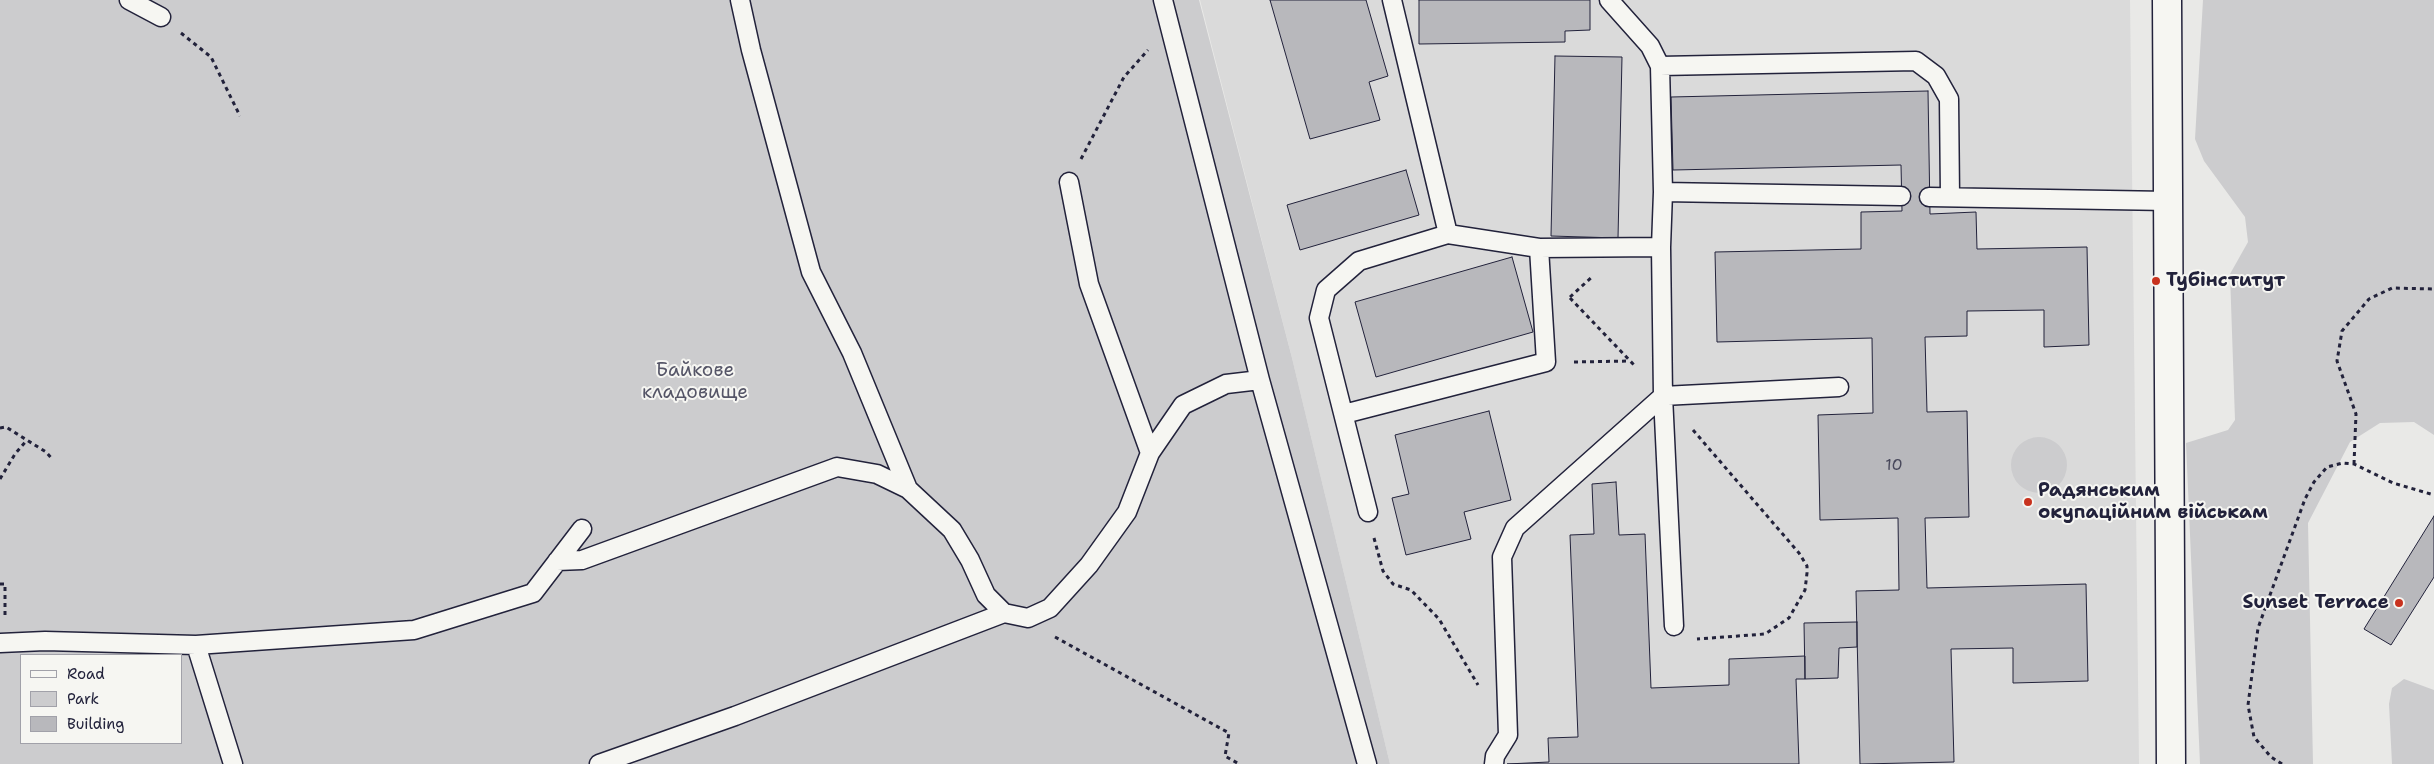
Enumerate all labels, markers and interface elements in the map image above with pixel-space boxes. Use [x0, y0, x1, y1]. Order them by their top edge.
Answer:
place label: Тубінститут [2166, 270, 2285, 292]
marker: Тубінститут [2150, 275, 2162, 287]
park label: Байкове кладовище [642, 360, 748, 404]
house number: 10 [1885, 456, 1903, 476]
place label: Радянським окупаційним військам [2038, 480, 2268, 524]
marker: Радянським окупаційним військам [2022, 496, 2034, 508]
place label: Sunset Terrace [2243, 592, 2389, 614]
marker: Sunset Terrace [2393, 597, 2405, 609]
legend [20, 654, 182, 744]
text: Road [67, 664, 105, 684]
text: Park [67, 689, 99, 709]
text: Building [67, 714, 124, 734]

